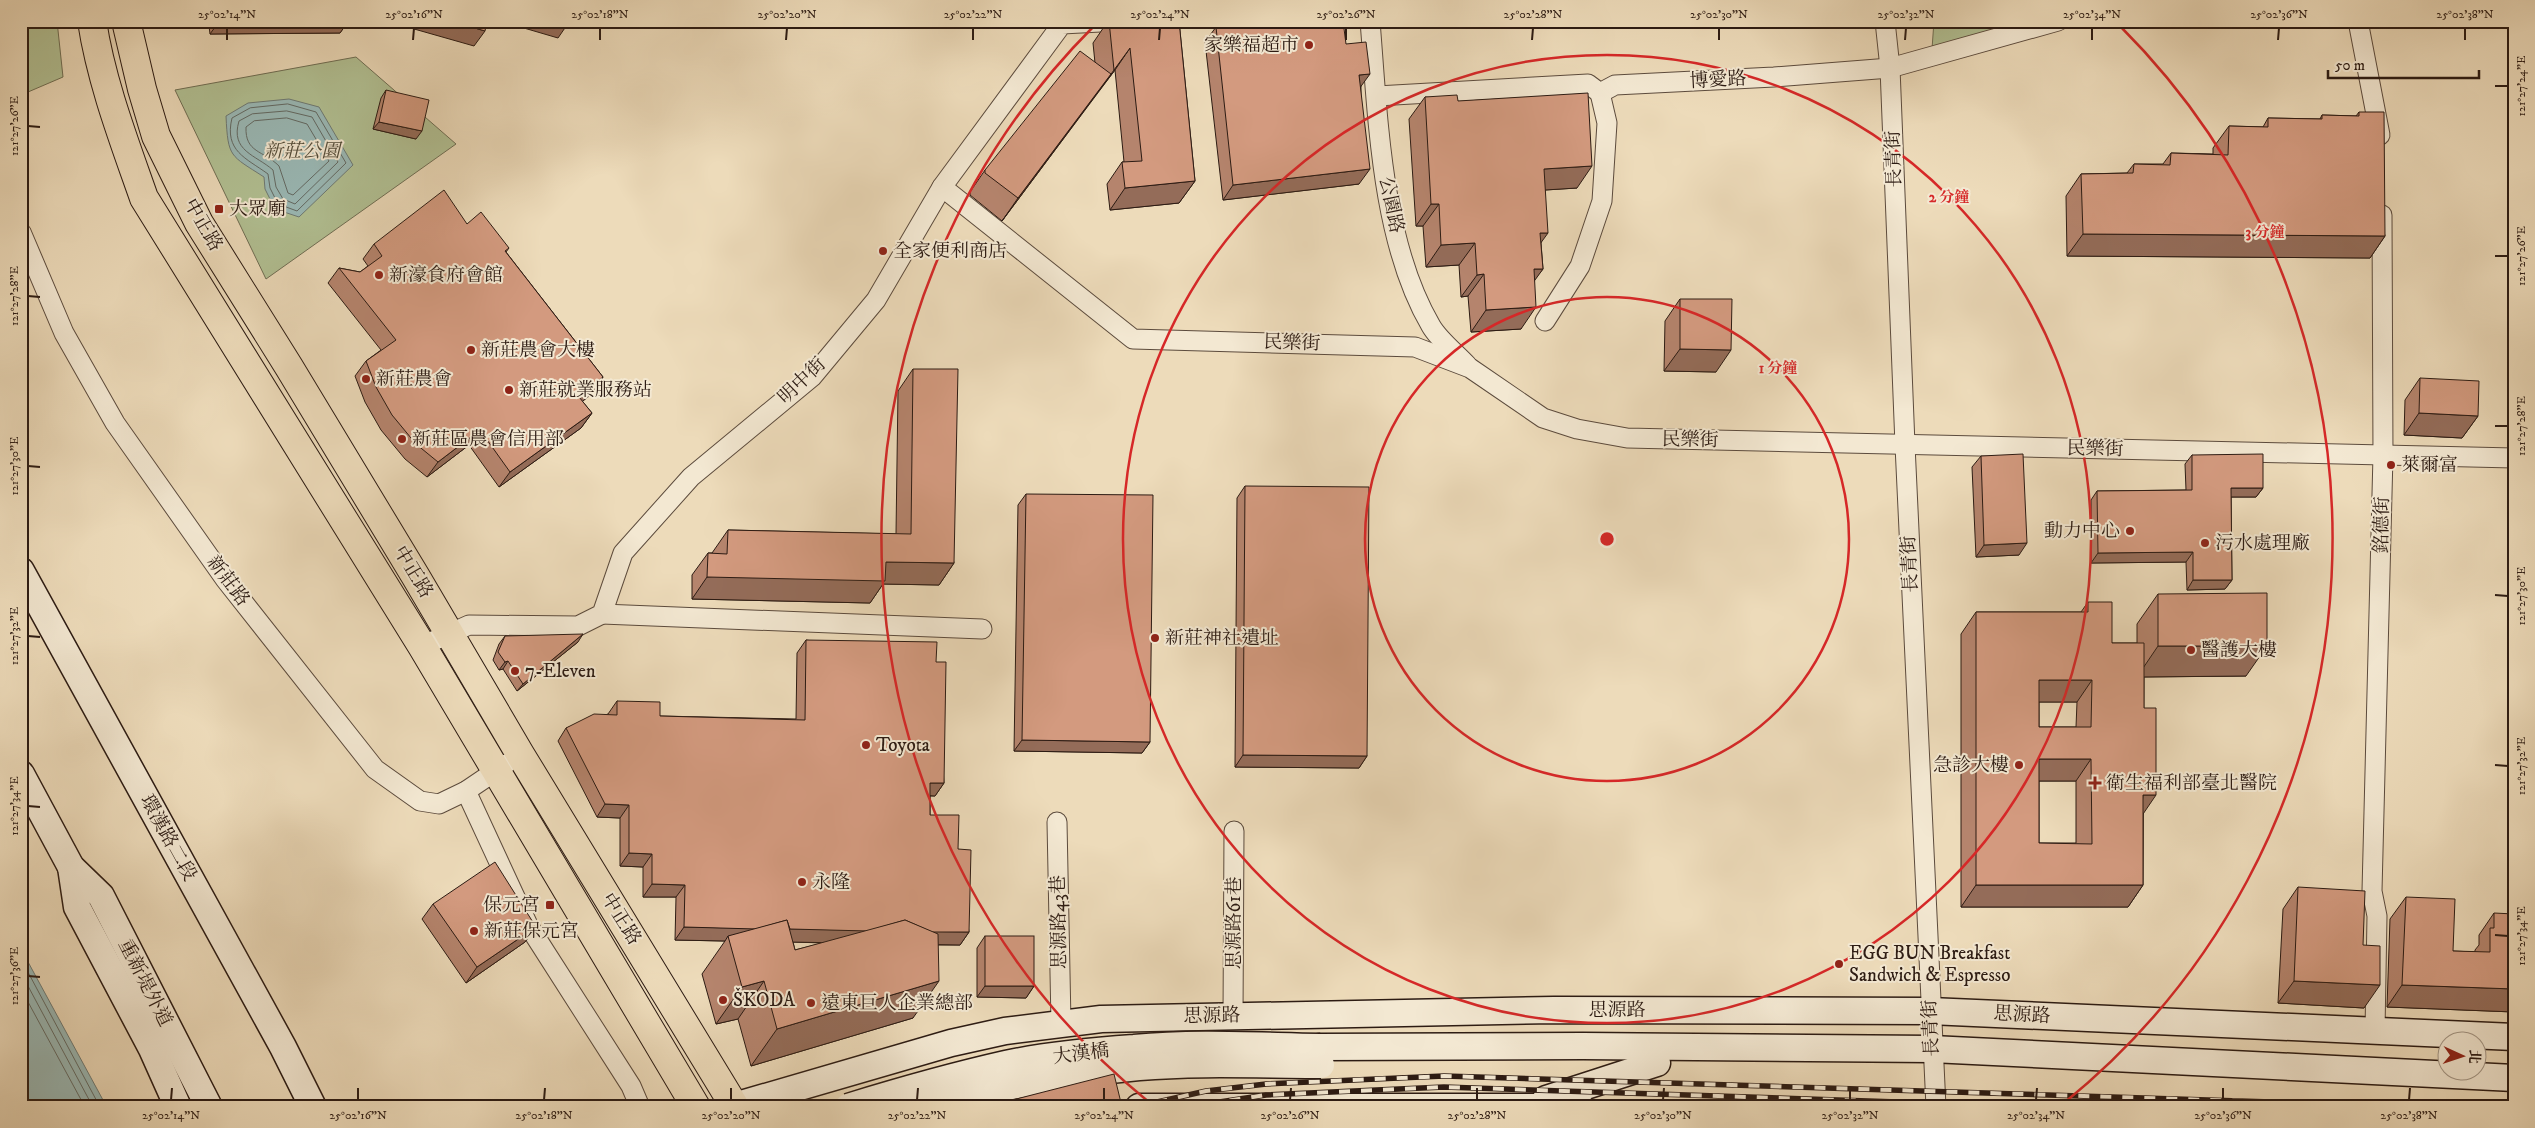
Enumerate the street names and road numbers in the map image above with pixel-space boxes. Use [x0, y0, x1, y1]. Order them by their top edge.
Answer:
street label: 博愛路 [1689, 67, 1747, 93]
street label: 長青街 [1882, 130, 1906, 188]
street label: 公園路 [1374, 175, 1408, 235]
street label: 中正路 [179, 195, 227, 255]
street label: 民樂街 [1263, 331, 1321, 355]
street label: 明中街 [774, 353, 830, 409]
street label: 民樂街 [1661, 428, 1719, 452]
street label: 民樂街 [2066, 437, 2124, 461]
street label: 銘德街 [2370, 496, 2394, 554]
street label: 長青街 [1897, 535, 1923, 593]
street label: 中正路 [388, 542, 438, 602]
street label: 新莊路 [202, 551, 254, 611]
street label: 環漢路二段 [135, 791, 201, 885]
street label: 思源路43巷 [1047, 875, 1071, 969]
street label: 思源路61巷 [1223, 877, 1246, 969]
street label: 中正路 [596, 889, 646, 949]
street label: 重新堤外道 [113, 935, 177, 1031]
street label: 思源路 [1588, 999, 1646, 1022]
street label: 長青街 [1918, 999, 1944, 1057]
street label: 思源路 [1993, 1002, 2051, 1028]
street label: 思源路 [1183, 1004, 1241, 1028]
street label: 大漢橋 [1051, 1039, 1111, 1069]

